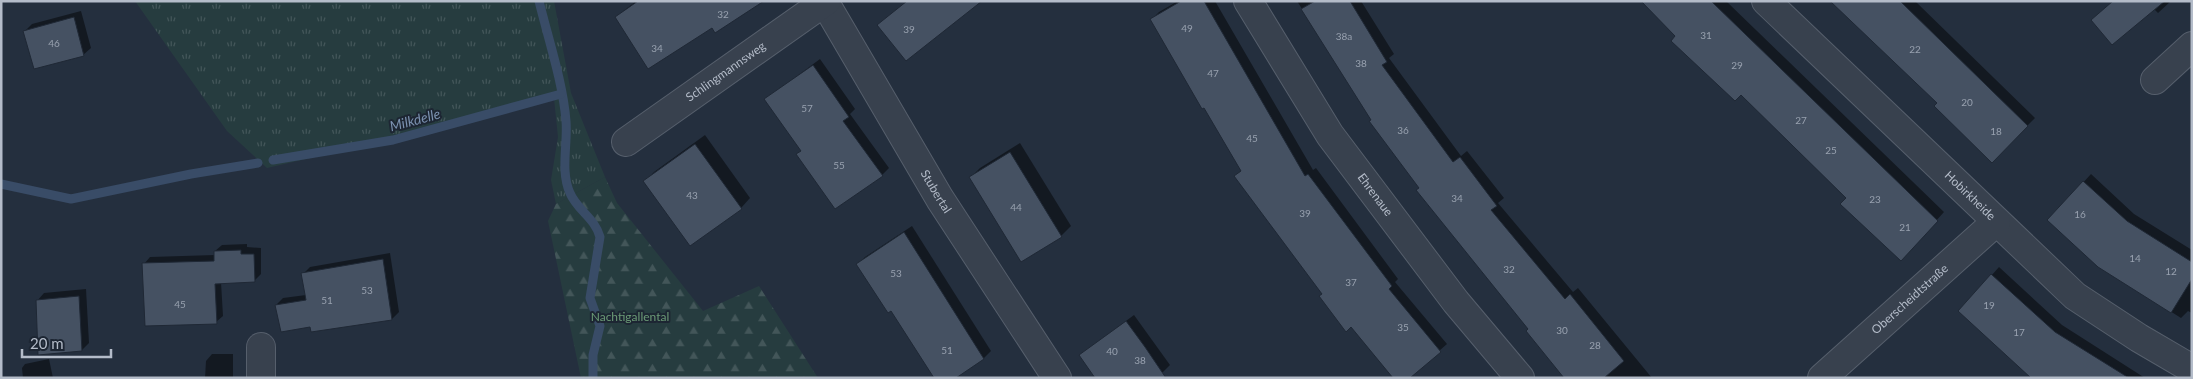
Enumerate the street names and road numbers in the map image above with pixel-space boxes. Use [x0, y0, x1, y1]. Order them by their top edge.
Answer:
street label: Schlingmannsweg [683, 38, 768, 105]
street label: Stubertal [918, 167, 955, 216]
street label: Hobirkheide [1942, 168, 1999, 223]
street label: Ehrenaue [1355, 170, 1396, 219]
street label: Oberscheidtstraße [1868, 261, 1951, 337]

